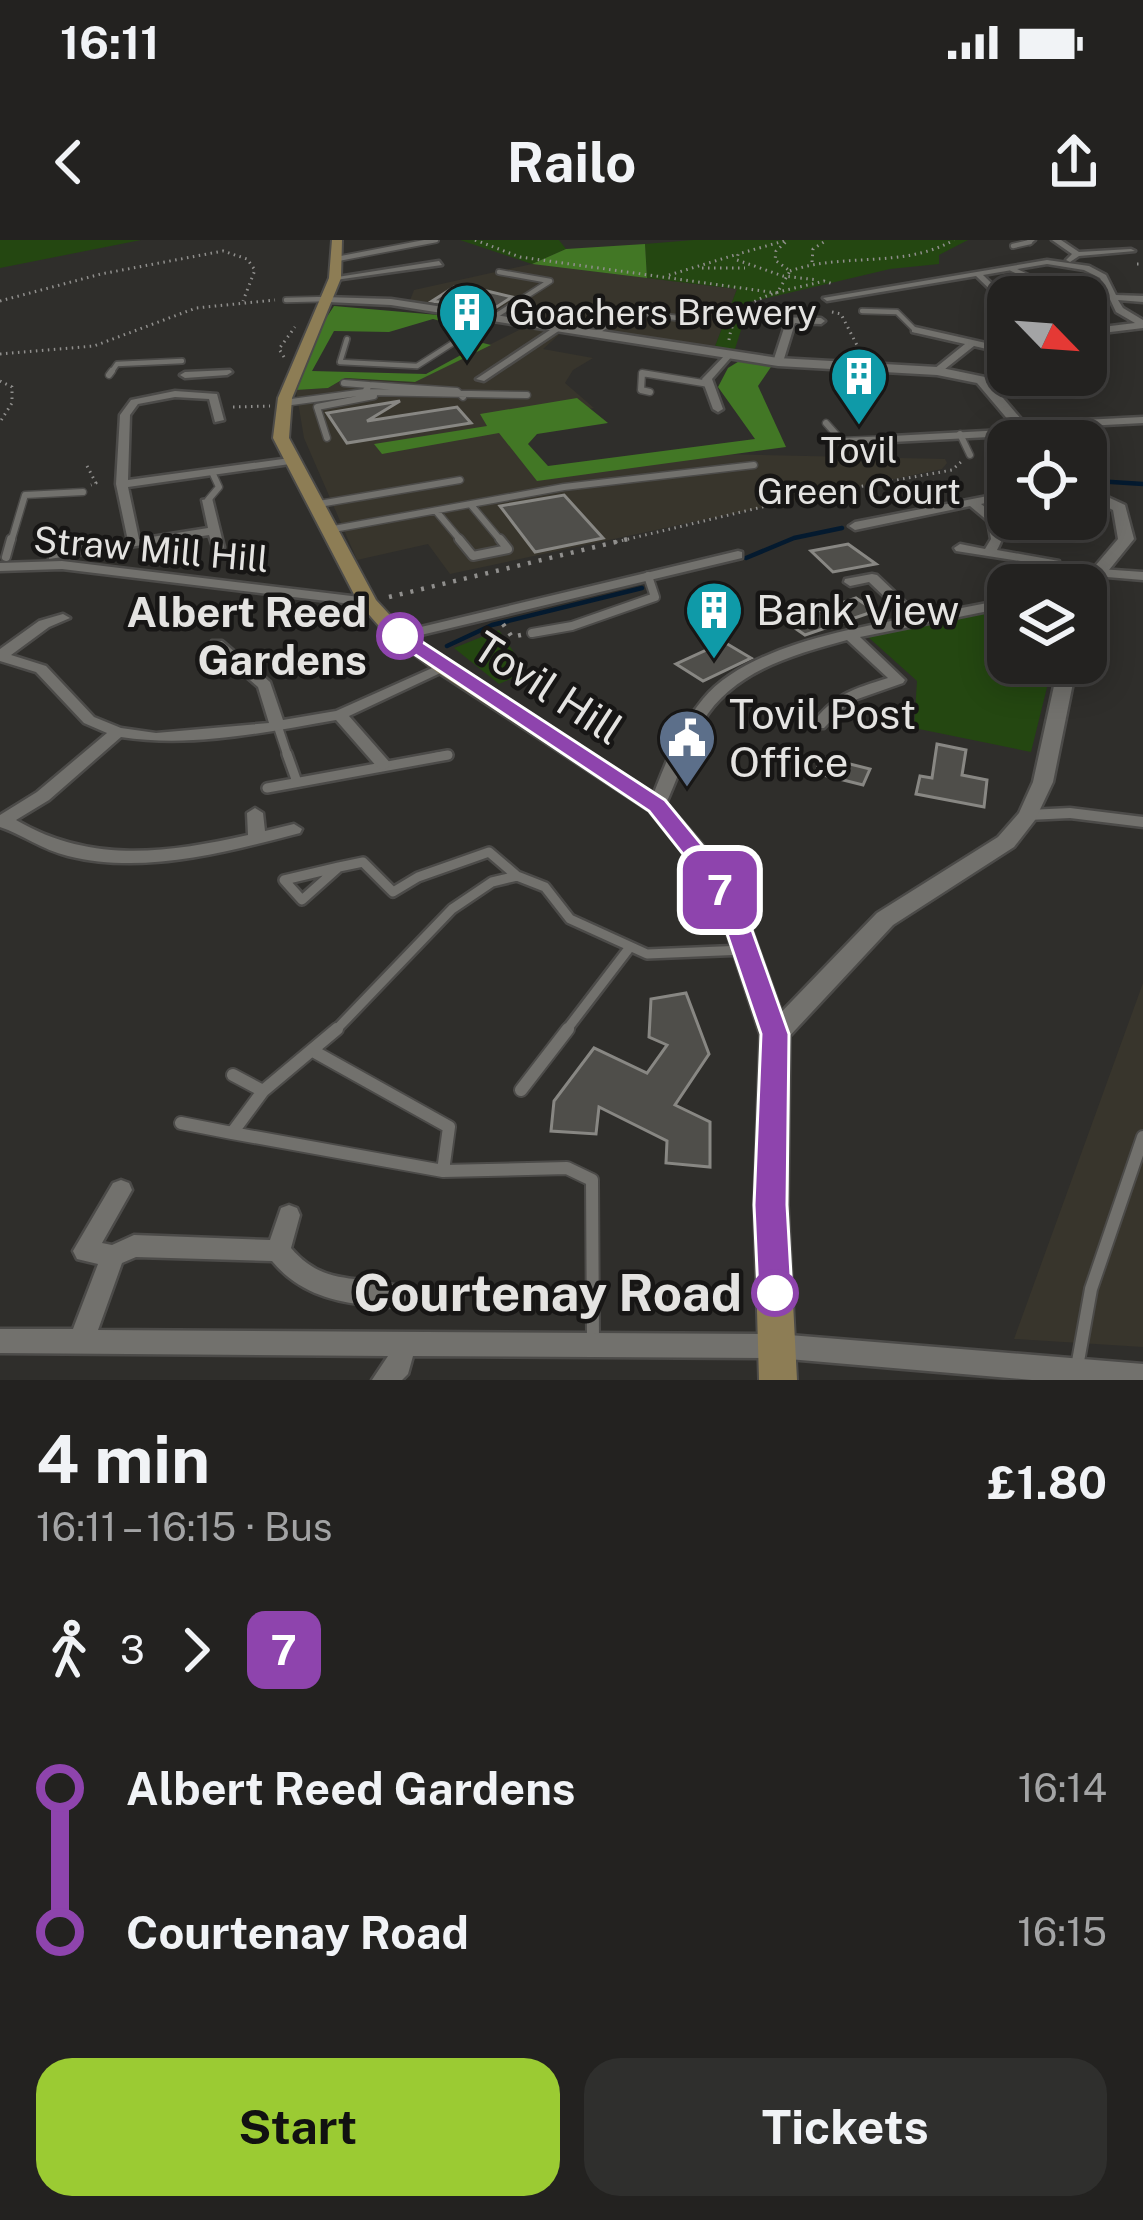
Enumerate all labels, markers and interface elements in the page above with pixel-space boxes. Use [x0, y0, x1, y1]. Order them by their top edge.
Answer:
text: 16:11 [60, 16, 160, 69]
icon: back [36, 129, 102, 195]
icon: share [1041, 129, 1107, 195]
text: Railo [507, 131, 636, 194]
north arrow [987, 276, 1107, 396]
map controls [987, 276, 1107, 684]
building icon: Goachers Brewery [436, 281, 498, 363]
place label: Goachers Brewery [509, 291, 817, 333]
building icon: Tovil Green Court [828, 345, 890, 427]
button: locate [987, 420, 1107, 540]
place label: Tovil Green Court [757, 429, 961, 512]
street label: Straw Mill Hill [32, 518, 270, 580]
button: layers [987, 564, 1107, 684]
building icon: Bank View [683, 579, 745, 661]
place label: Bank View [756, 585, 959, 634]
place label: Albert Reed Gardens [127, 587, 367, 684]
marker: Albert Reed Gardens [378, 614, 422, 658]
street label: Tovil Hill [465, 621, 632, 754]
place label: Tovil Post Office [729, 689, 916, 786]
public building icon: Tovil Post Office [656, 707, 718, 789]
line badge: 7 [681, 851, 759, 929]
text: 7 [707, 865, 733, 914]
place label: Courtenay Road [353, 1263, 742, 1322]
marker: Courtenay Road [753, 1271, 797, 1315]
text: 4 min [36, 1420, 210, 1498]
text: £1.80 [987, 1456, 1107, 1509]
text: 16:11 – 16:15 · Bus [36, 1504, 333, 1550]
icon: walk [36, 1617, 102, 1683]
icon: forward [163, 1617, 229, 1683]
text: 7 [271, 1625, 297, 1674]
text: 3 [120, 1627, 145, 1673]
text: Albert Reed Gardens [126, 1762, 575, 1815]
text: 16:14 [1018, 1765, 1107, 1811]
text: Courtenay Road [126, 1906, 469, 1959]
text: 16:15 [1017, 1909, 1107, 1955]
button: Start [36, 2058, 560, 2196]
button: Tickets [584, 2058, 1107, 2196]

